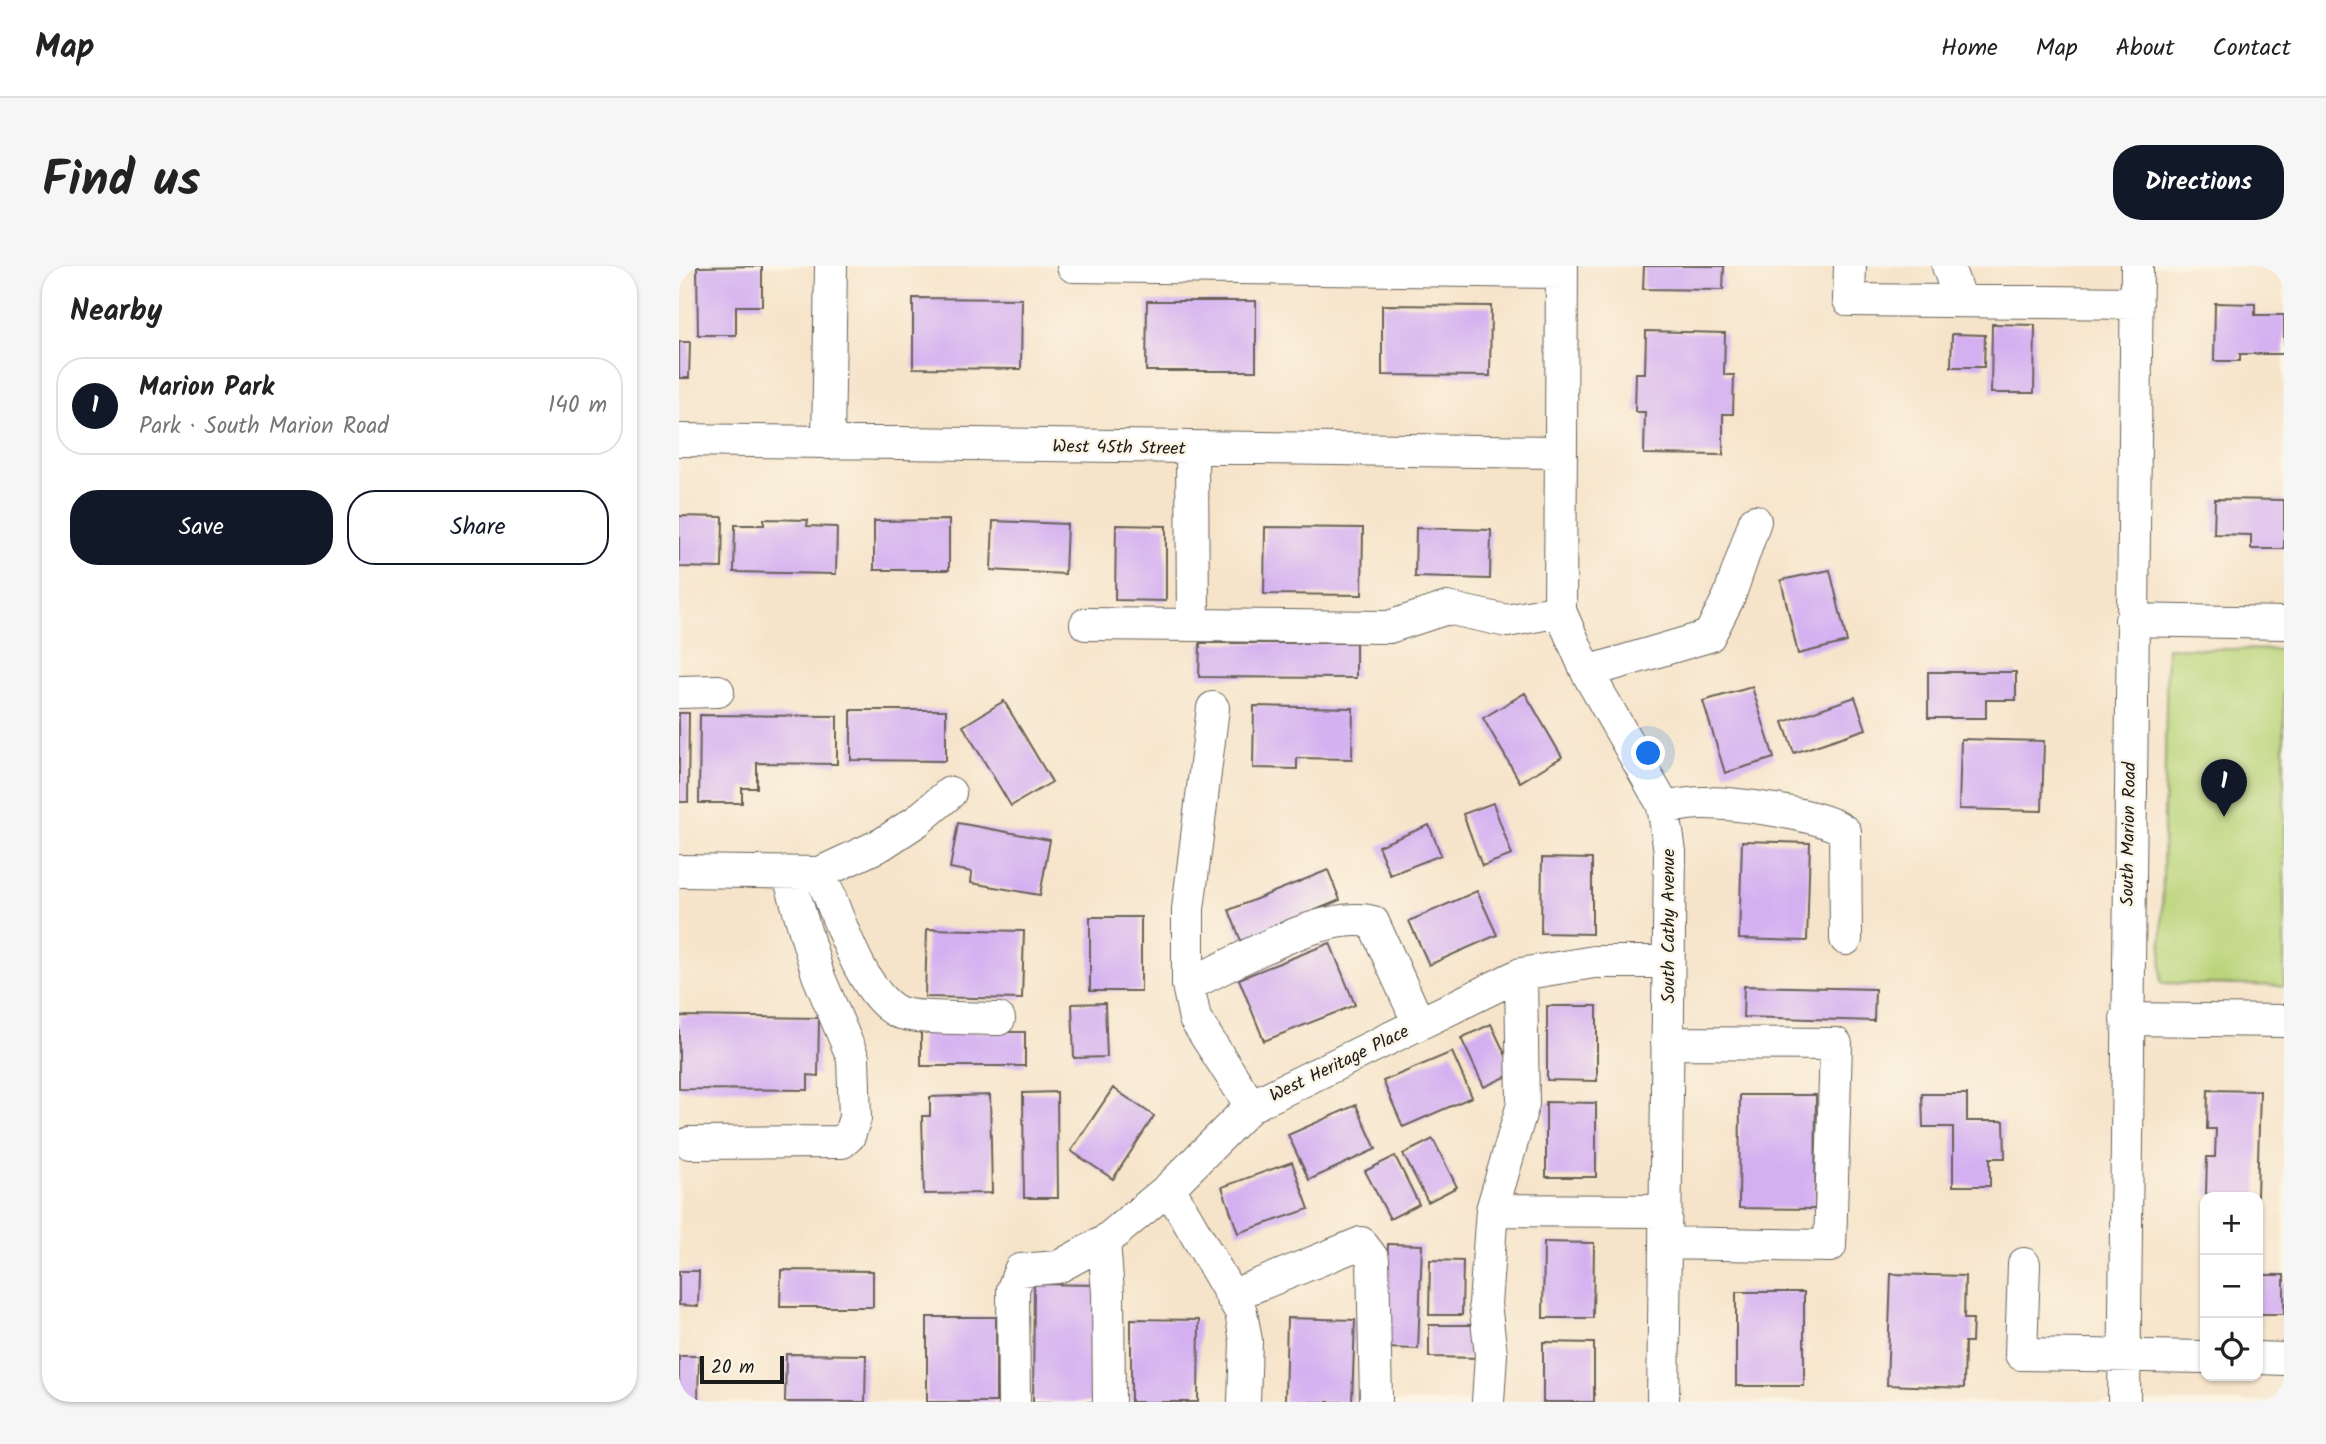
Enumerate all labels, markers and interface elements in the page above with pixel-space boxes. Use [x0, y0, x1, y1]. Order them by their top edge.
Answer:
text: Map [35, 22, 95, 75]
text: Home [1941, 29, 1998, 68]
text: Map [2036, 29, 2078, 68]
text: About [2116, 29, 2174, 68]
text: Contact [2212, 29, 2291, 68]
text: Find us [42, 143, 200, 221]
button: Directions [2113, 145, 2284, 220]
text: Nearby [70, 288, 162, 336]
text: Marion Park [139, 367, 274, 409]
text: 1 [92, 388, 98, 424]
text: 140 m [548, 388, 607, 424]
text: Park · South Marion Road [139, 409, 389, 445]
street label: West 45th Street [1052, 433, 1187, 464]
button: Save [70, 490, 333, 565]
button: Share [347, 490, 609, 565]
your location [1631, 736, 1665, 770]
pin: 1 [2201, 759, 2247, 817]
street label: South Marion Road [2114, 761, 2145, 906]
street label: South Cathy Avenue [1655, 849, 1684, 1003]
street label: West Heritage Place [1265, 1018, 1415, 1111]
map controls [2200, 1192, 2263, 1381]
button: + [2200, 1192, 2263, 1255]
button: − [2200, 1255, 2263, 1318]
button: locate [2200, 1318, 2263, 1381]
scale bar [700, 1353, 784, 1385]
text: 20 m [711, 1353, 754, 1383]

